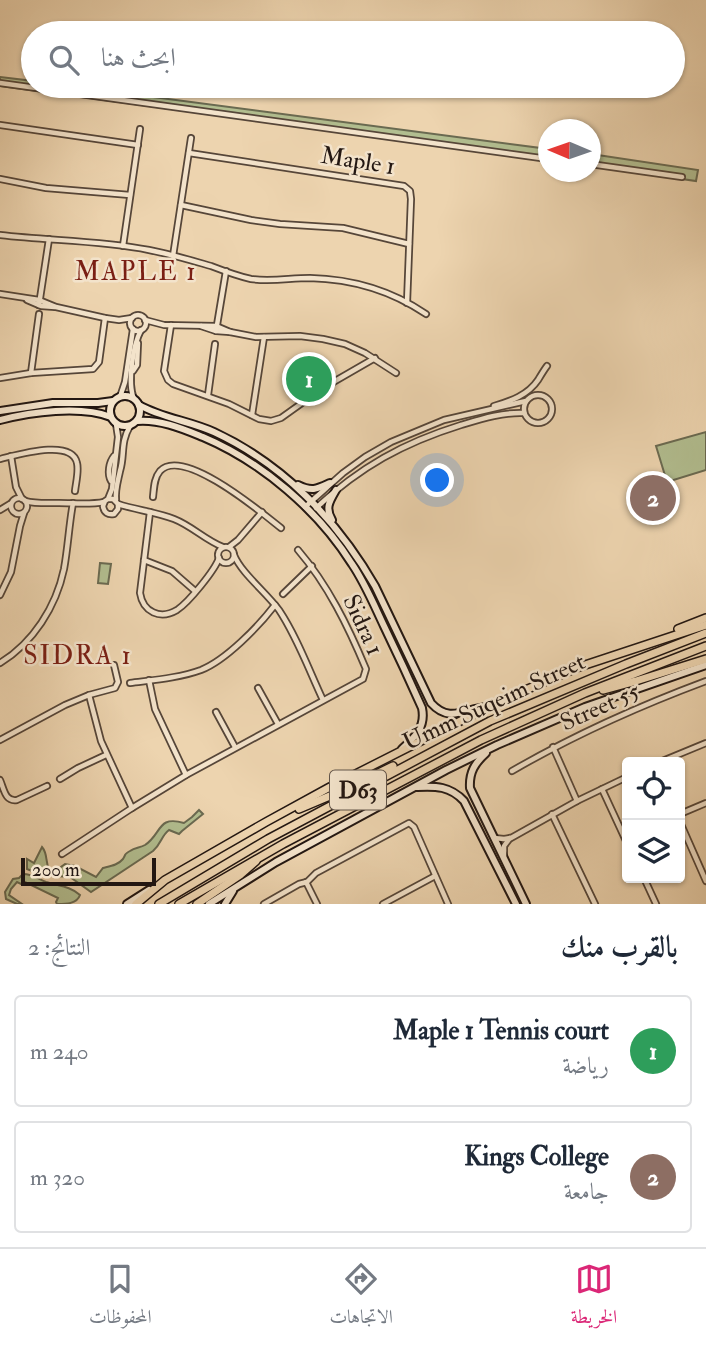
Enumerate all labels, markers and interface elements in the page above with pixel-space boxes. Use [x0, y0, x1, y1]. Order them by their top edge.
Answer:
search box [21, 21, 685, 98]
icon: search [45, 41, 83, 79]
text: ابحث هنا [101, 42, 176, 74]
north arrow [538, 119, 601, 182]
street label: Maple 1 [319, 140, 397, 182]
district label: MAPLE 1 [74, 256, 198, 288]
pin: 1 [286, 353, 332, 405]
your location [420, 463, 454, 497]
pin: 2 [630, 472, 676, 524]
street label: Sidra 1 [335, 590, 391, 660]
district label: SIDRA 1 [23, 640, 133, 672]
street label: Umm Suqeim Street [398, 646, 590, 758]
street label: Street 55 [555, 676, 645, 738]
map controls [622, 757, 685, 883]
button: locate [622, 757, 685, 820]
road number: D63 [330, 770, 386, 810]
button: layers [622, 820, 685, 883]
scale bar [21, 855, 156, 887]
text: 200 m [32, 858, 80, 882]
text: بالقرب منك [561, 929, 678, 966]
text: النتائج: 2 [28, 933, 91, 962]
text: Maple 1 Tennis court [393, 1015, 609, 1047]
text: 240 m [30, 1037, 89, 1066]
text: 1 [649, 1037, 657, 1066]
text: رياضة [563, 1051, 609, 1080]
text: Kings College [464, 1141, 609, 1173]
text: 320 m [30, 1163, 85, 1192]
text: 2 [647, 1163, 659, 1192]
text: جامعة [564, 1177, 609, 1206]
tab: المحفوظات [89, 1260, 152, 1335]
tab: الاتجاهات [330, 1260, 393, 1335]
tab: الخريطة [571, 1260, 617, 1335]

